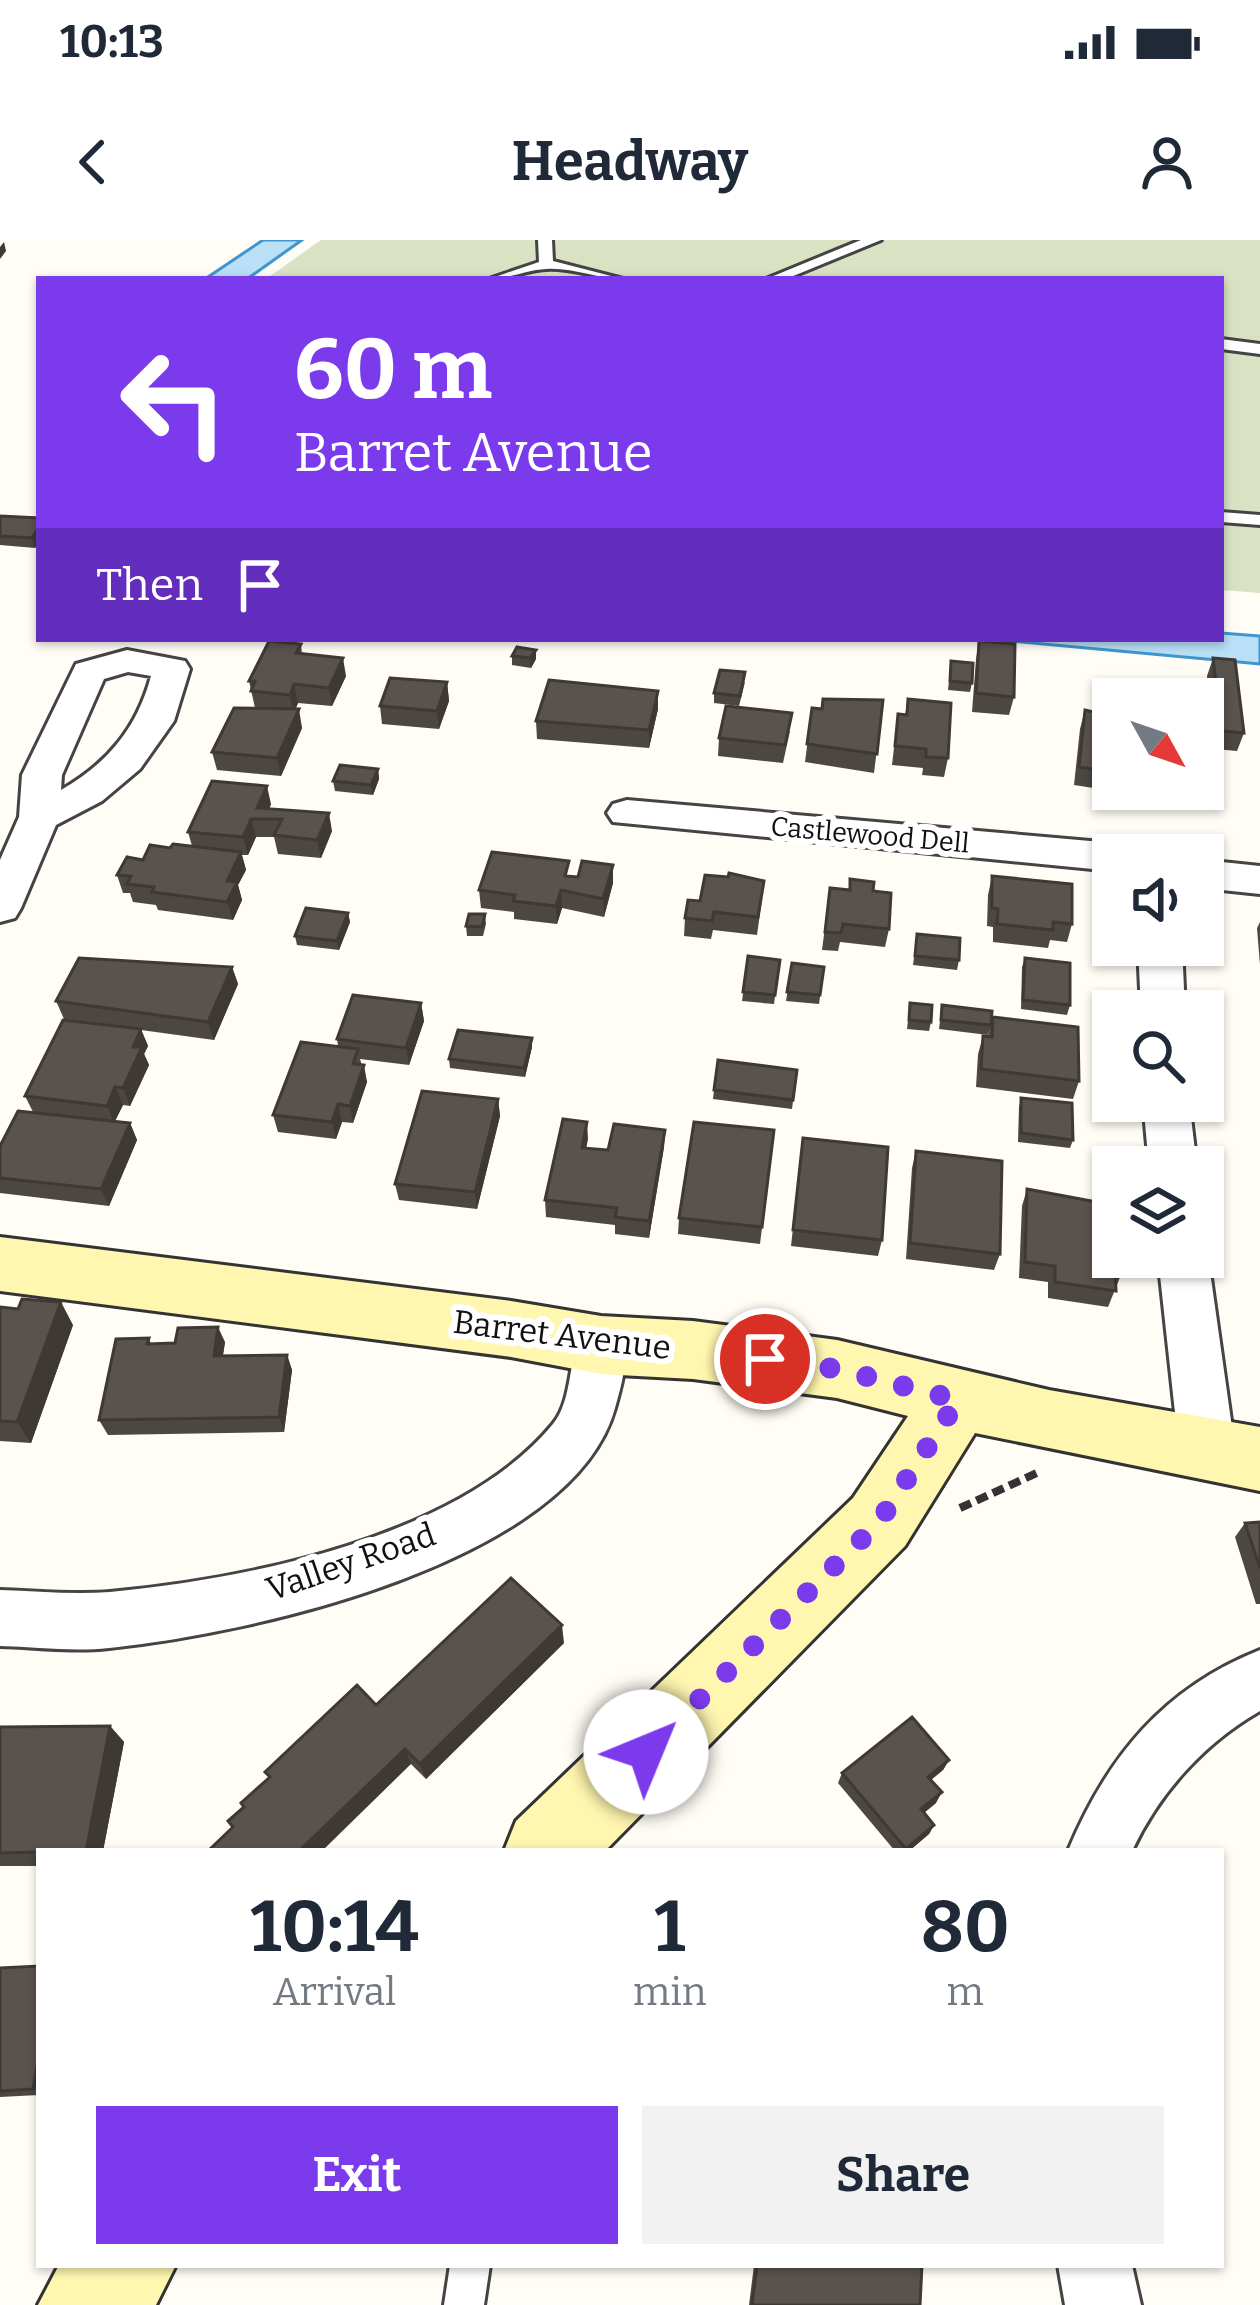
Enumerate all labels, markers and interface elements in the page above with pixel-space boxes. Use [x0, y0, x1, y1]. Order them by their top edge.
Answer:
text: 10:13 [60, 15, 164, 69]
icon: back [60, 129, 126, 195]
icon: person [1134, 129, 1200, 195]
text: Headway [512, 130, 748, 194]
text: 60 m [294, 319, 492, 420]
icon: left [96, 324, 252, 480]
text: Barret Avenue [294, 421, 653, 485]
icon: arrive [227, 552, 293, 618]
text: Then [96, 558, 203, 612]
north arrow [1092, 678, 1224, 810]
map controls [1092, 678, 1224, 1278]
street label: Castlewood Dell [769, 810, 971, 860]
button: sound [1092, 834, 1224, 966]
button: search [1092, 990, 1224, 1122]
button: layers [1092, 1146, 1224, 1278]
street label: Barret Avenue [451, 1302, 673, 1368]
pin [714, 1308, 816, 1410]
icon: arrive [732, 1326, 798, 1392]
street label: Valley Road [261, 1514, 441, 1610]
position arrow [583, 1689, 709, 1815]
text: 10:14 [250, 1884, 419, 1970]
text: 1 [654, 1884, 685, 1970]
text: 80 [921, 1884, 1010, 1970]
text: Arrival [273, 1969, 396, 2015]
text: min [633, 1969, 706, 2015]
text: m [947, 1969, 984, 2015]
button: Exit [96, 2106, 618, 2244]
button: Share [642, 2106, 1164, 2244]

